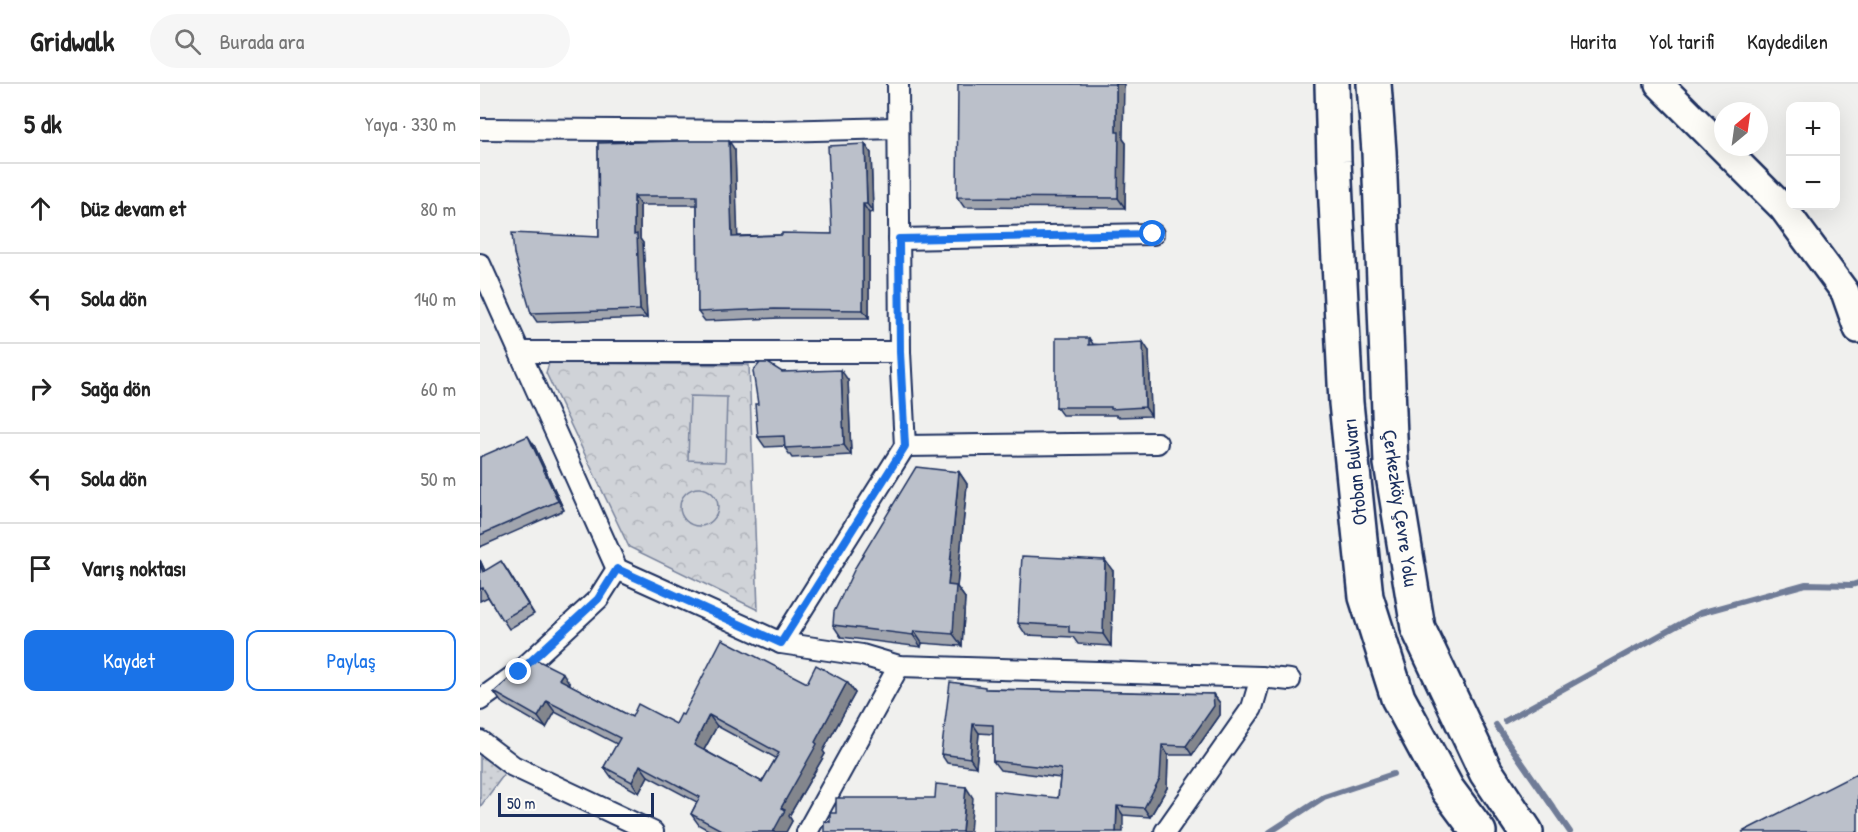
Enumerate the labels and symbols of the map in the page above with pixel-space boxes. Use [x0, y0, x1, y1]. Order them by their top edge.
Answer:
north arrow [1714, 102, 1768, 156]
route start [1139, 220, 1165, 246]
street label: Otoban Bulvarı [1335, 417, 1373, 527]
street label: Çerkezköy Çevre Yolu [1377, 428, 1425, 588]
route end [505, 658, 531, 684]
scale bar [498, 790, 654, 818]

